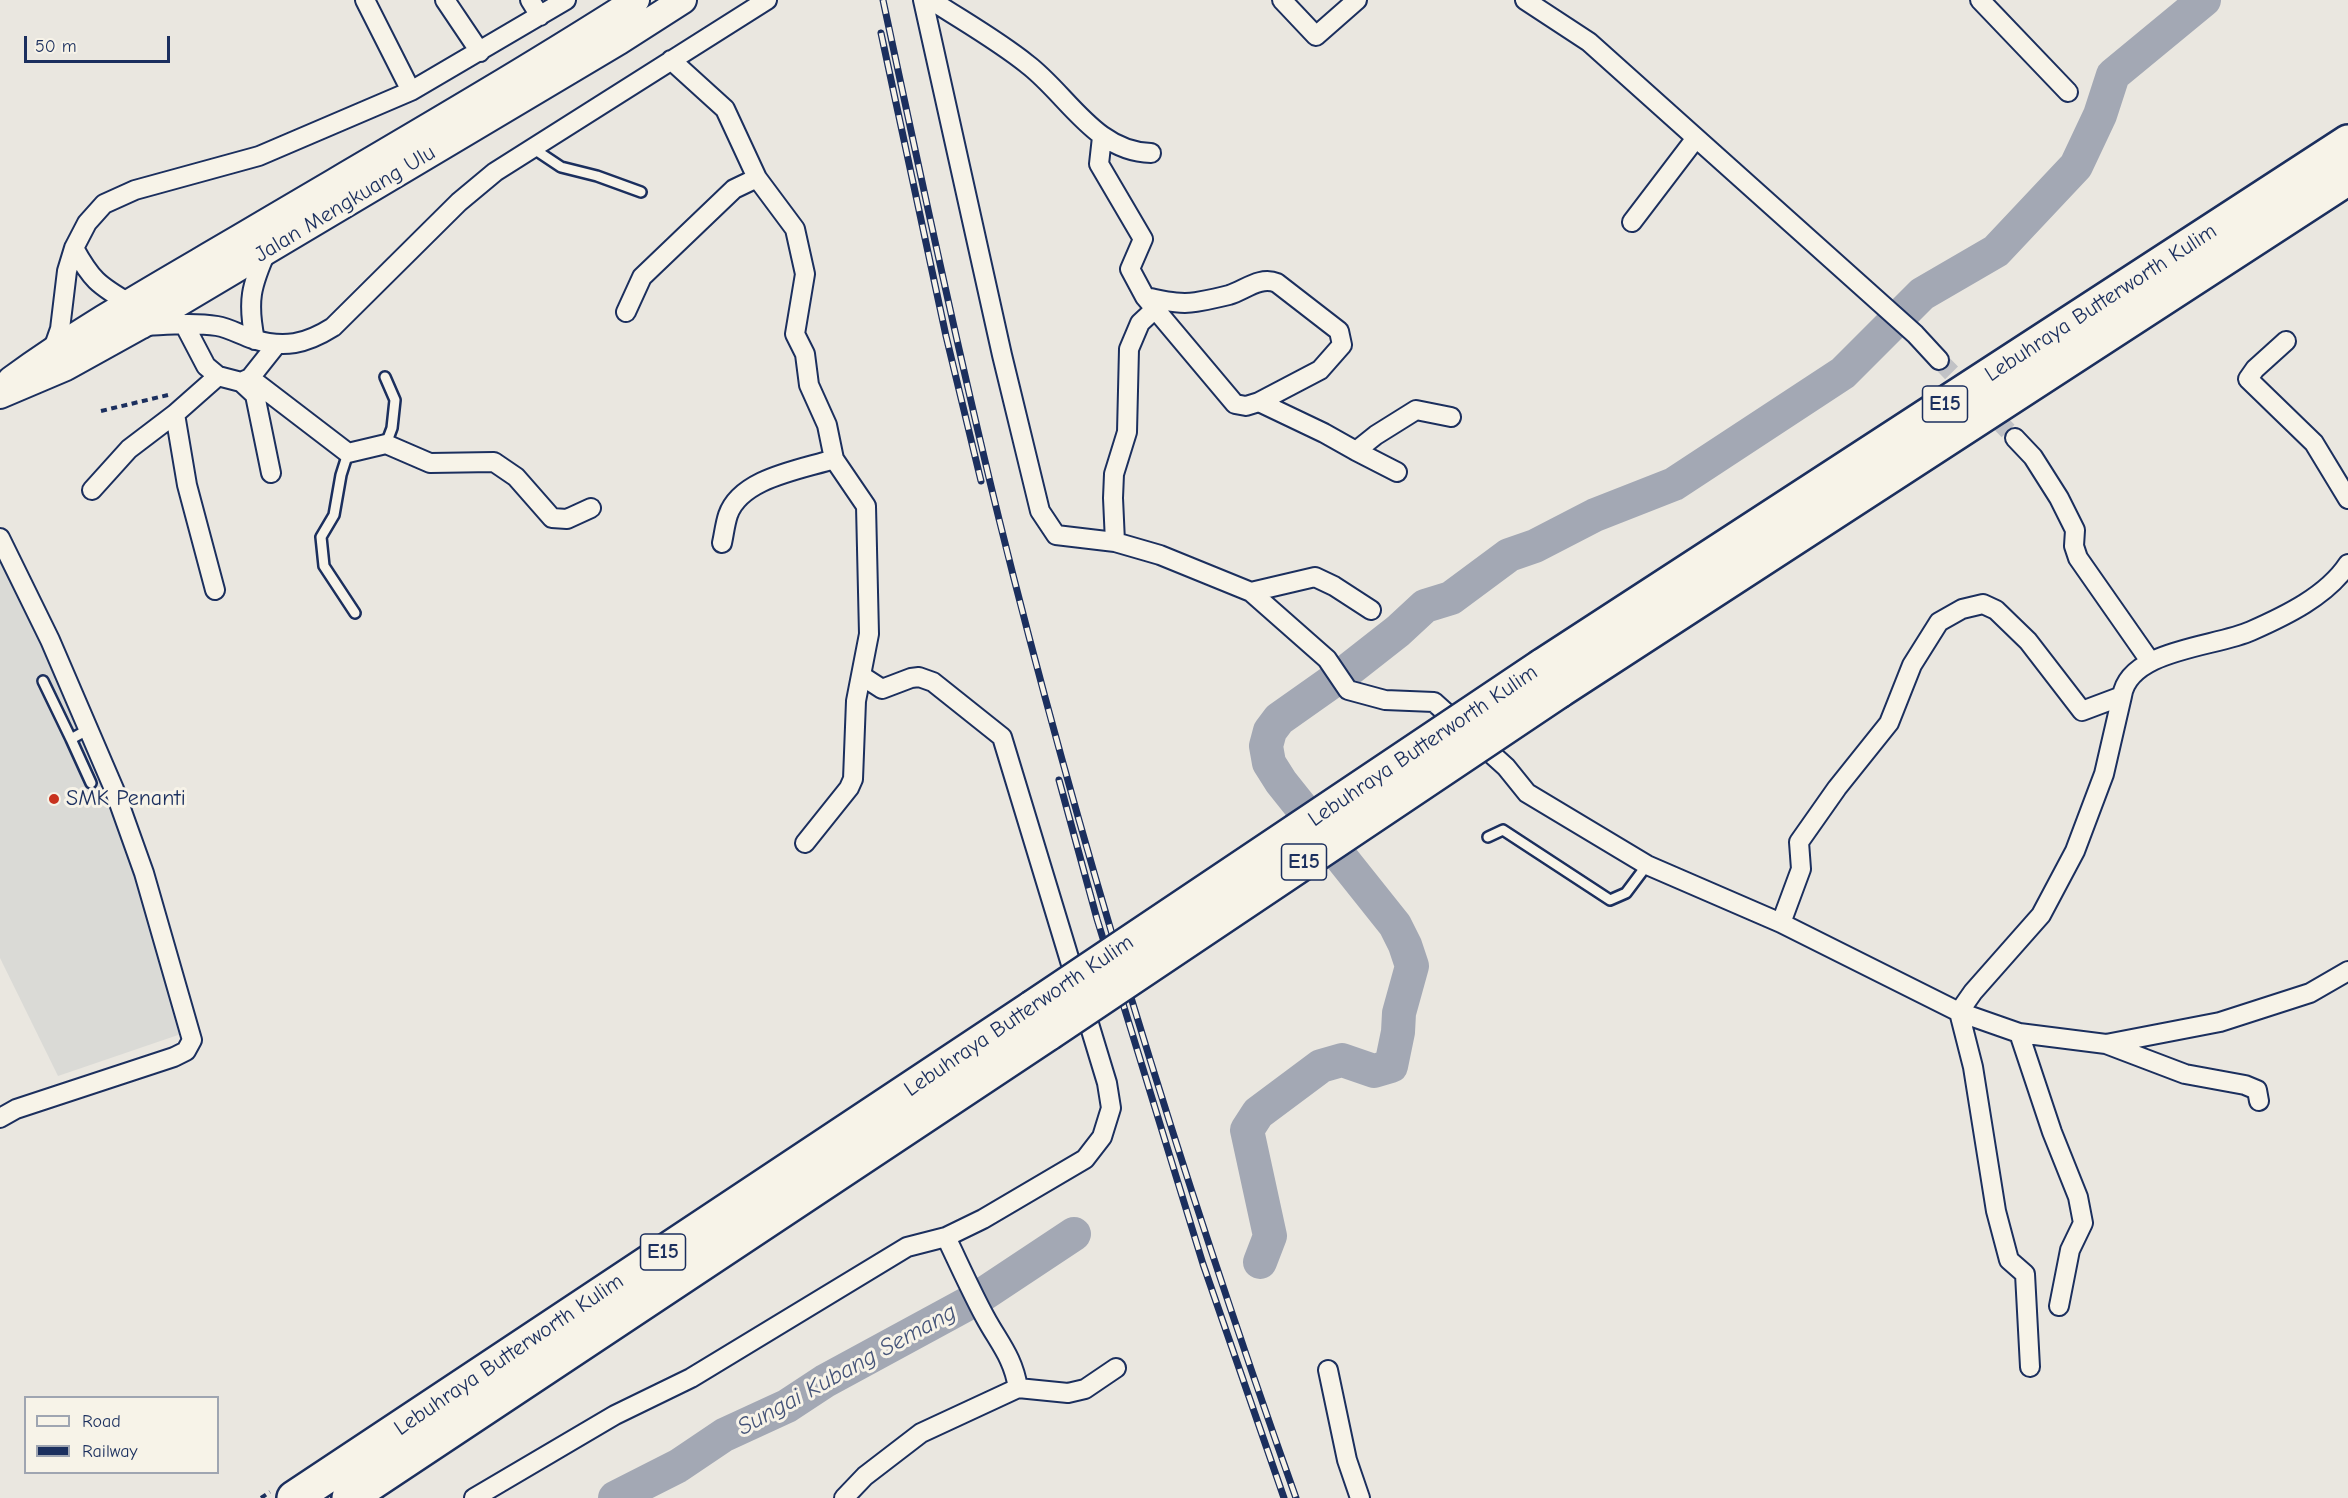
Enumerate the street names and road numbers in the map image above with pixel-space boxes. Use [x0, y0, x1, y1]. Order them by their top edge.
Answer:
street label: Jalan Mengkuang Ulu [250, 140, 440, 268]
street label: Lebuhraya Butterworth Kulim [1980, 218, 2222, 388]
road number: E15 [1922, 386, 1968, 422]
street label: Lebuhraya Butterworth Kulim [1303, 659, 1543, 833]
road number: E15 [1282, 844, 1326, 880]
street label: Lebuhraya Butterworth Kulim [899, 929, 1139, 1103]
road number: E15 [640, 1234, 686, 1270]
street label: Lebuhraya Butterworth Kulim [389, 1268, 629, 1442]

